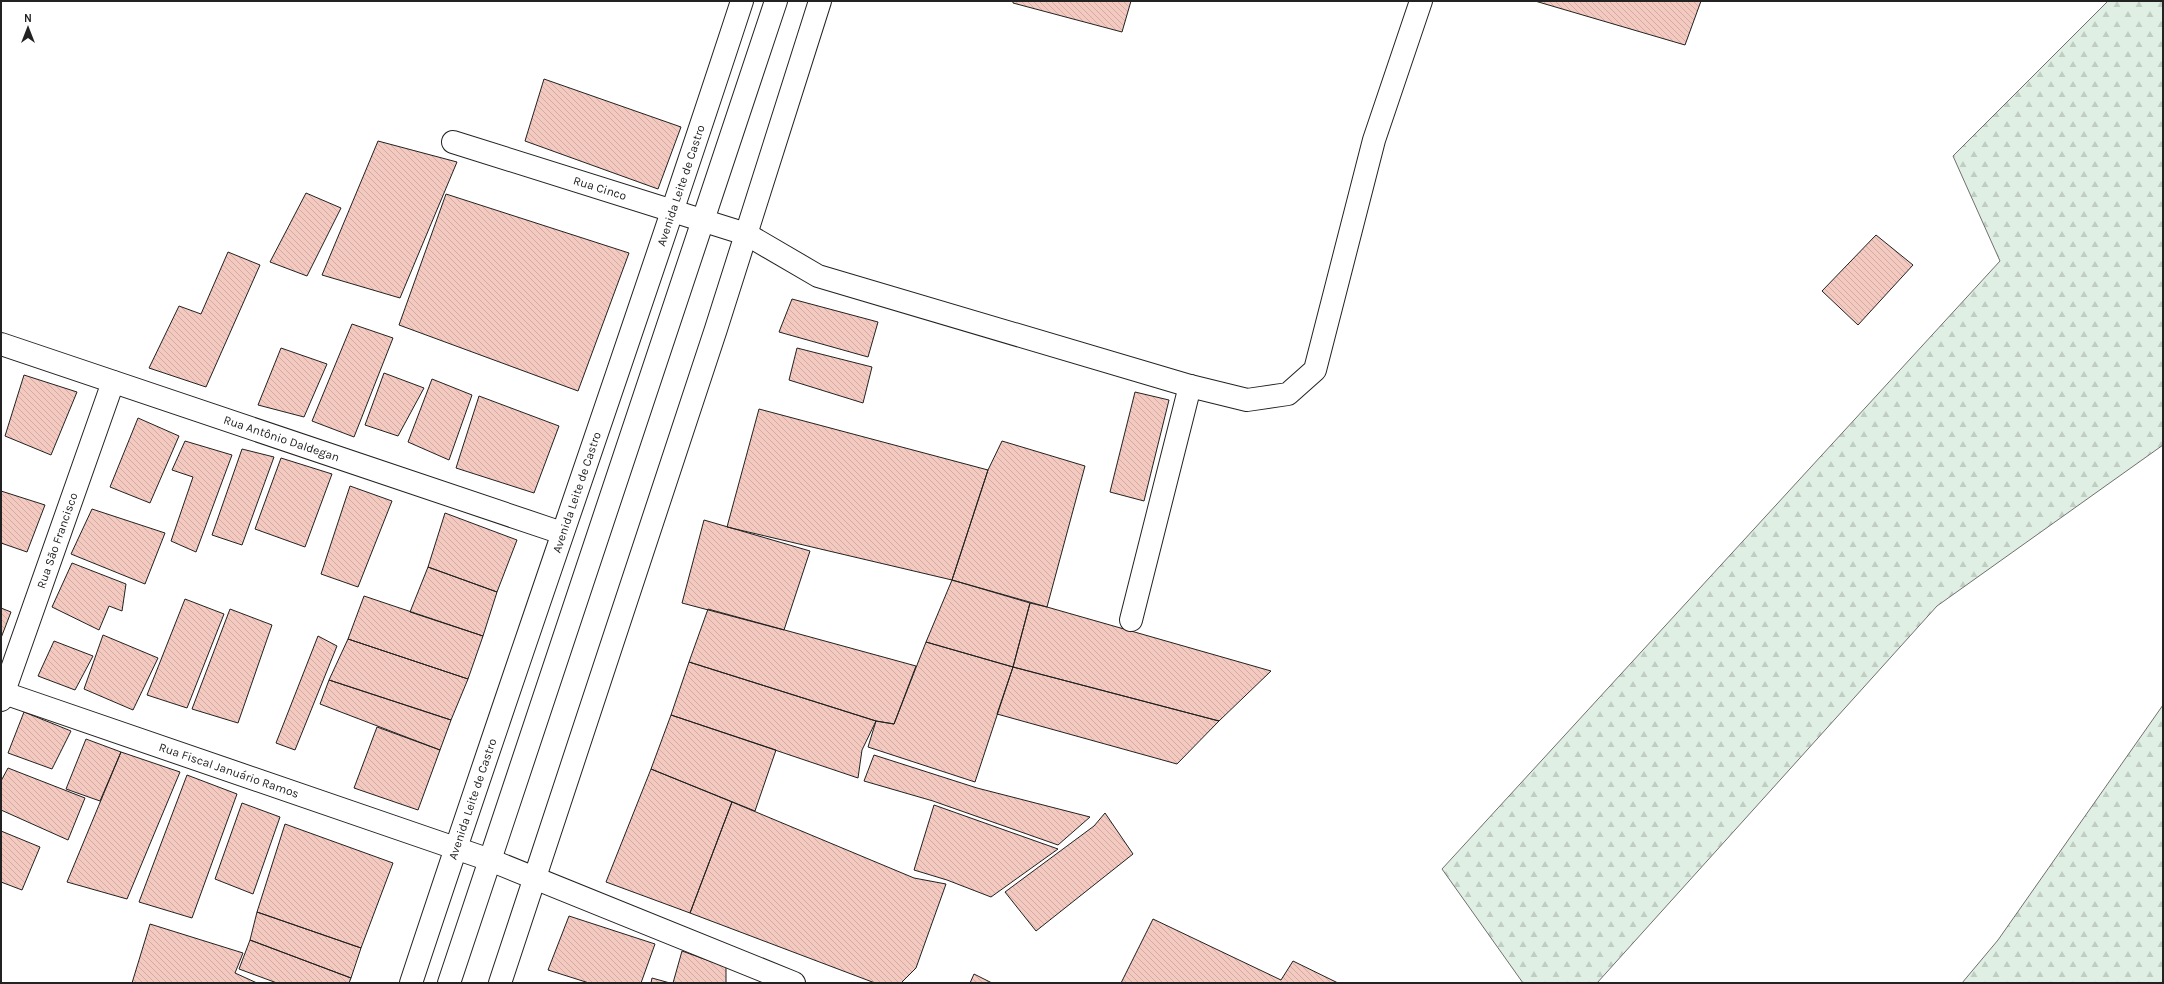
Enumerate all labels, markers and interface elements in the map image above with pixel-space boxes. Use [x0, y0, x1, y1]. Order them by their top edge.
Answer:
north arrow [8, 8, 48, 48]
text: N [24, 12, 32, 25]
street label: Avenida Leite de Castro [654, 123, 708, 248]
street label: Rua Cinco [572, 173, 628, 203]
street label: Rua Antônio Daldegan [222, 412, 341, 465]
street label: Avenida Leite de Castro [550, 430, 604, 555]
street label: Rua São Francisco [34, 491, 80, 590]
street label: Avenida Leite de Castro [446, 737, 499, 861]
street label: Rua Fiscal Januário Ramos [157, 740, 301, 801]

